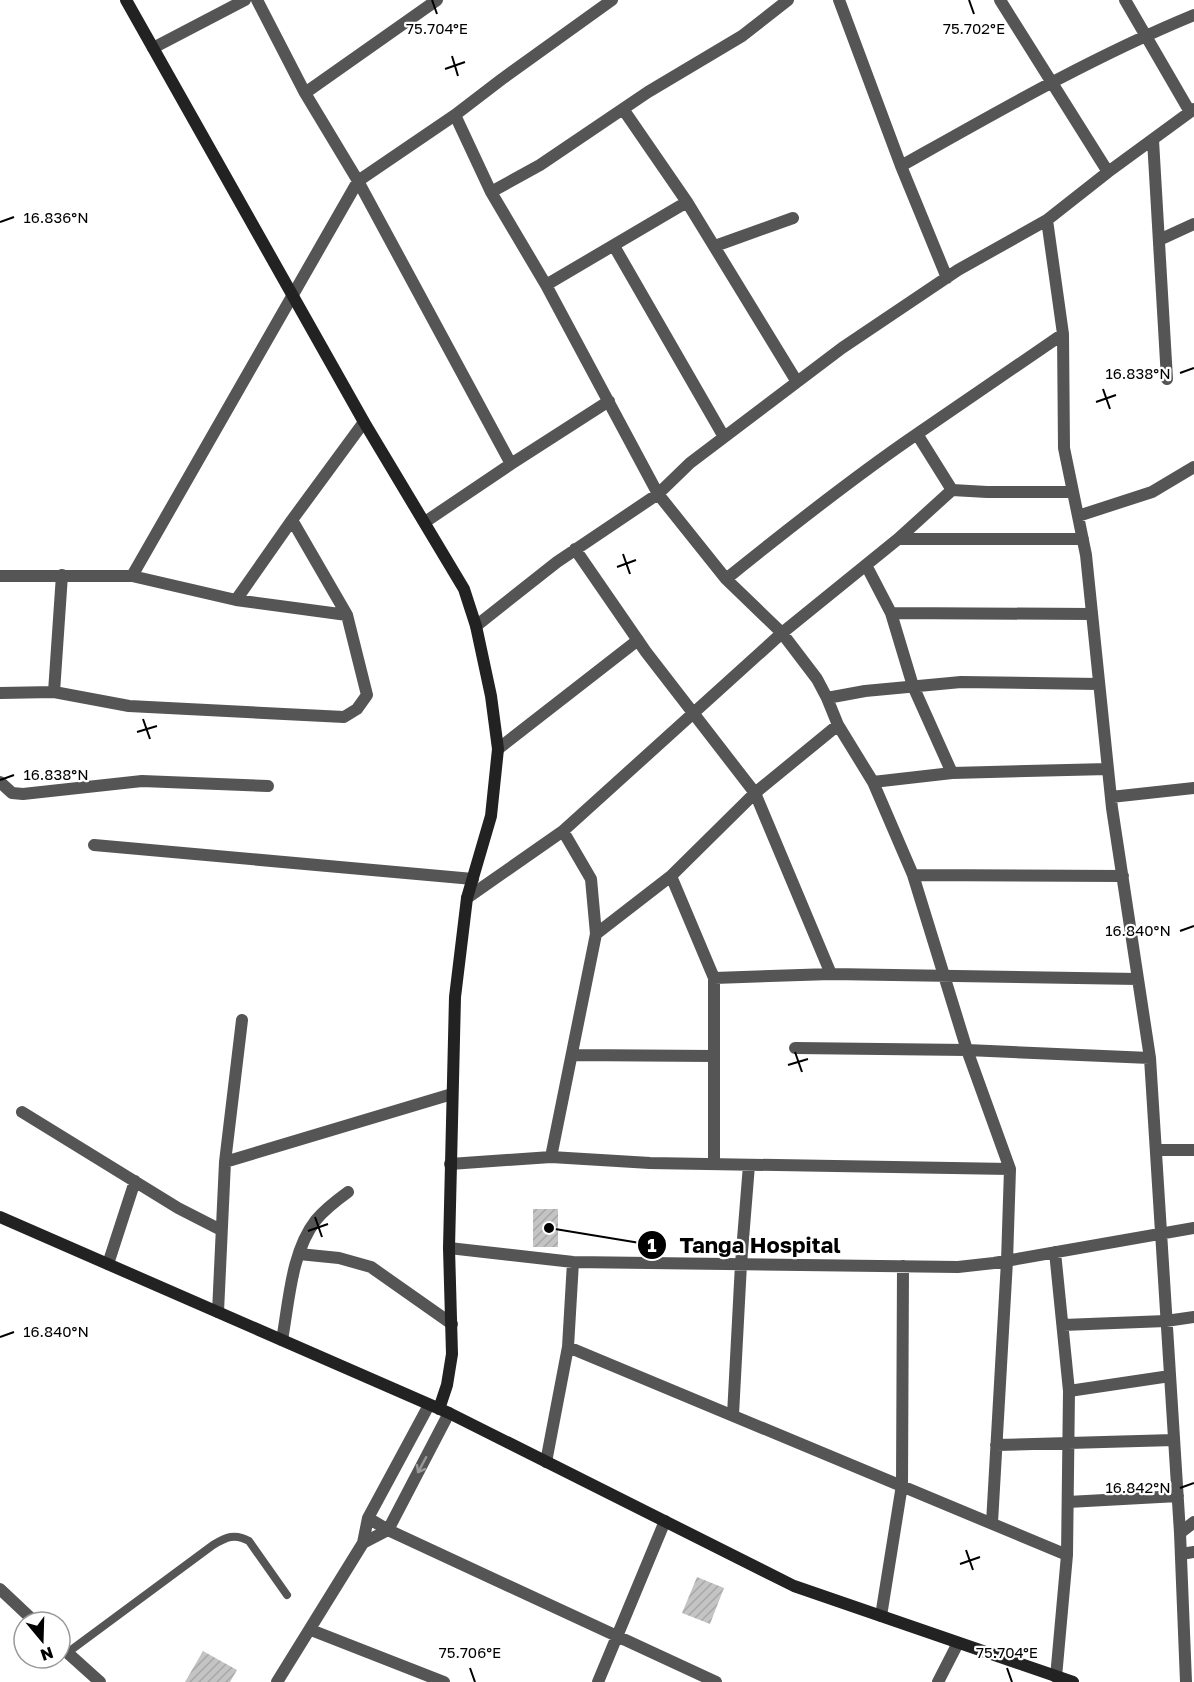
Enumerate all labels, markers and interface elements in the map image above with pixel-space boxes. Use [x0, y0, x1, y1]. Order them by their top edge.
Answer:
text: 75.704°E [406, 19, 468, 37]
text: 75.702°E [943, 19, 1005, 37]
text: 16.836°N [23, 208, 89, 226]
text: 16.838°N [1105, 364, 1171, 382]
text: 16.838°N [23, 765, 89, 783]
text: 16.840°N [1105, 921, 1171, 939]
callout: Tanga Hospital [637, 1225, 852, 1265]
text: Tanga Hospital [679, 1231, 841, 1258]
text: 1 [647, 1234, 657, 1256]
text: 16.840°N [23, 1322, 89, 1340]
one-way arrow [416, 1456, 428, 1473]
text: 16.842°N [1105, 1478, 1171, 1496]
north arrow [12, 1610, 72, 1670]
text: N [38, 1643, 56, 1666]
text: 75.706°E [439, 1643, 501, 1661]
text: 75.704°E [976, 1643, 1038, 1661]

